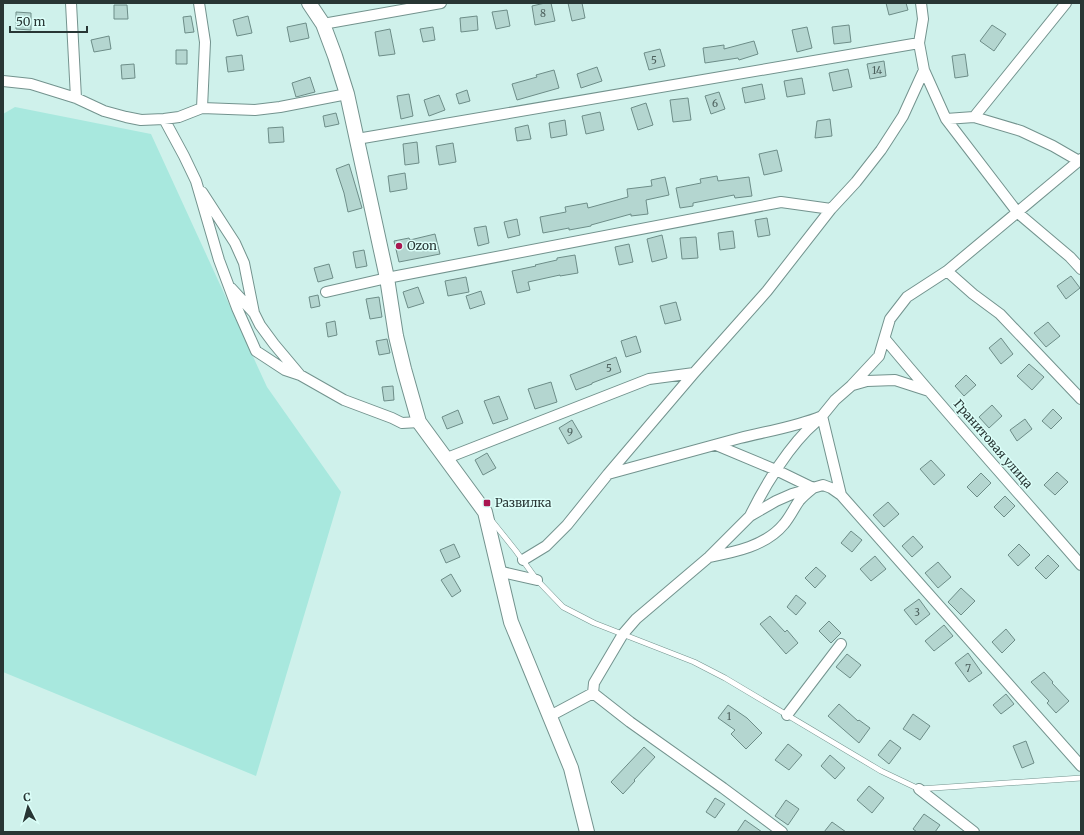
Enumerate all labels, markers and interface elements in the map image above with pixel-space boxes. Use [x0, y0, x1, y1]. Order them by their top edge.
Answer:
house number: 8 [540, 7, 546, 20]
scale bar [10, 8, 87, 34]
text: 50 m [16, 14, 45, 29]
house number: 5 [651, 54, 657, 67]
house number: 14 [872, 64, 882, 77]
house number: 6 [712, 97, 718, 110]
place label: Ozon [407, 238, 437, 253]
marker: Ozon [394, 241, 404, 251]
house number: 5 [606, 362, 612, 375]
street label: Гранитовая улица [951, 396, 1036, 492]
house number: 9 [567, 426, 573, 439]
place label: Развилка [495, 495, 552, 510]
marker: Развилка [482, 498, 492, 508]
house number: 3 [914, 606, 920, 619]
house number: 7 [965, 662, 971, 675]
house number: 1 [727, 710, 732, 723]
north arrow [8, 787, 48, 827]
text: С [23, 790, 31, 804]

